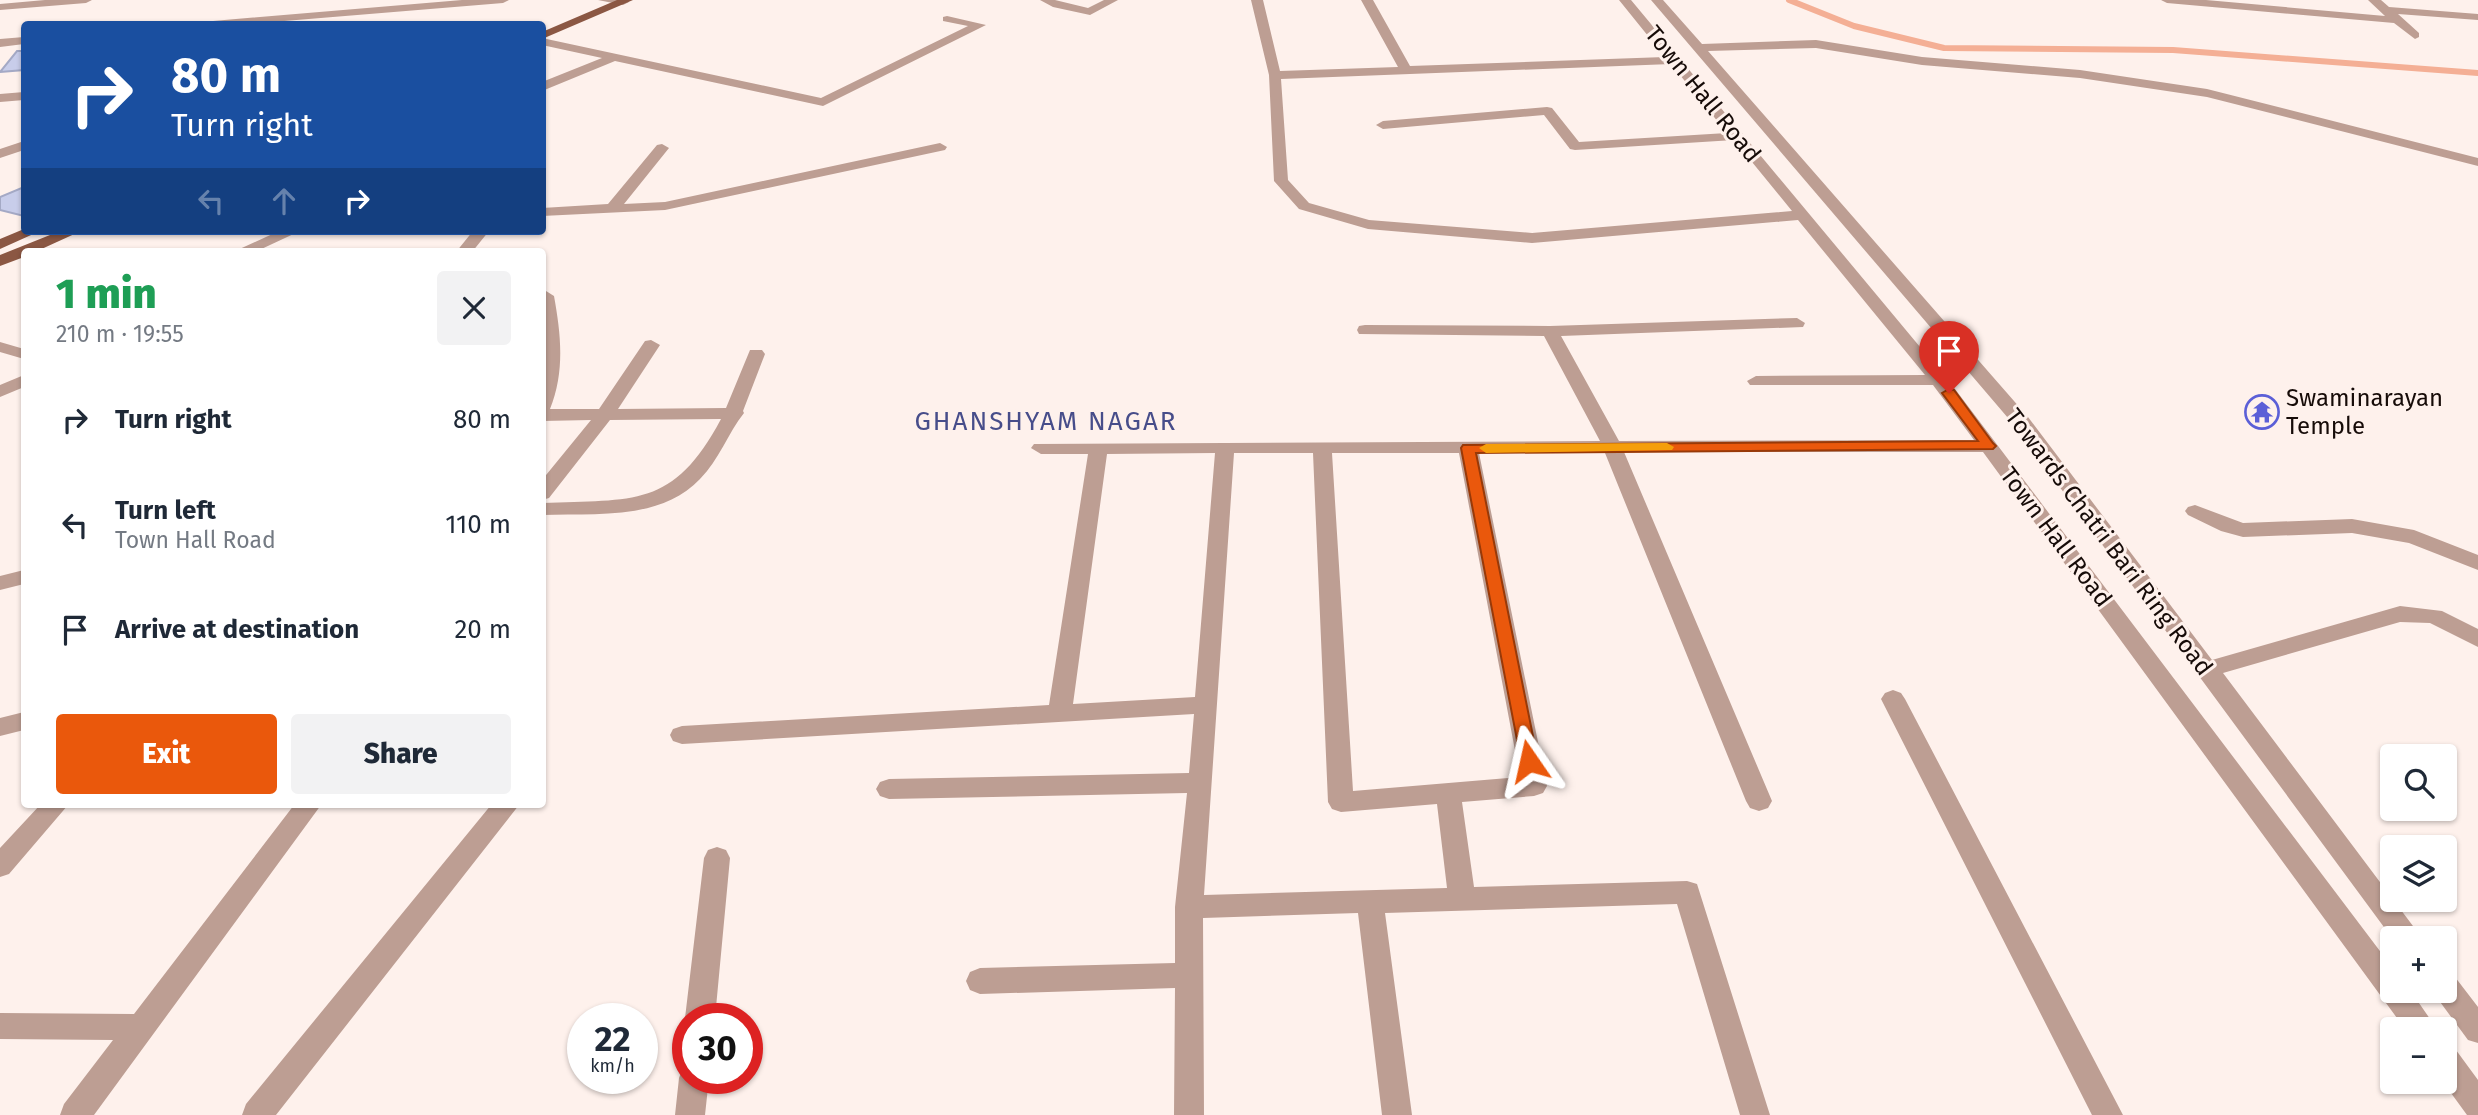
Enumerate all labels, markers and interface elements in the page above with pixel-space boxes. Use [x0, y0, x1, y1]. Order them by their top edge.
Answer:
street label: Town Hall Road [1639, 20, 1767, 168]
text: 80 m [171, 46, 281, 105]
icon: right [56, 49, 147, 140]
text: Turn right [171, 106, 313, 144]
icon: left [192, 182, 230, 220]
icon: ahead [265, 182, 303, 220]
icon: right [338, 182, 376, 220]
text: 1 min [56, 269, 157, 319]
button: close [437, 271, 511, 345]
text: 210 m · 19:55 [56, 320, 184, 348]
pin [1919, 321, 1979, 393]
icon: arrive [1930, 332, 1968, 370]
place label: Swaminarayan Temple [2286, 384, 2443, 440]
temple icon: Swaminarayan Temple [2243, 393, 2281, 431]
icon: right [56, 401, 94, 439]
street label: Towards Chatri Bari Ring Road [2000, 403, 2218, 681]
text: Turn right [115, 404, 232, 435]
text: 80 m [453, 404, 511, 435]
district label: GHANSHYAM NAGAR [914, 406, 1178, 437]
street label: Town Hall Road [1994, 462, 2118, 612]
text: Turn left [115, 495, 216, 526]
icon: left [56, 506, 94, 544]
text: 110 m [445, 509, 511, 540]
text: Town Hall Road [115, 526, 276, 554]
icon: arrive [56, 611, 94, 649]
text: Arrive at destination [115, 614, 359, 645]
text: 20 m [454, 614, 511, 645]
button: Exit [56, 714, 277, 794]
button: Share [291, 714, 511, 794]
position arrow [1492, 724, 1566, 798]
map controls [2380, 744, 2457, 1094]
button: search [2380, 744, 2457, 821]
button: layers [2380, 835, 2457, 912]
button: + [2380, 926, 2457, 1003]
speed limit sign: 30 [672, 1003, 763, 1094]
button: − [2380, 1017, 2457, 1094]
text: 22 [594, 1018, 631, 1060]
text: km/h [590, 1055, 635, 1077]

